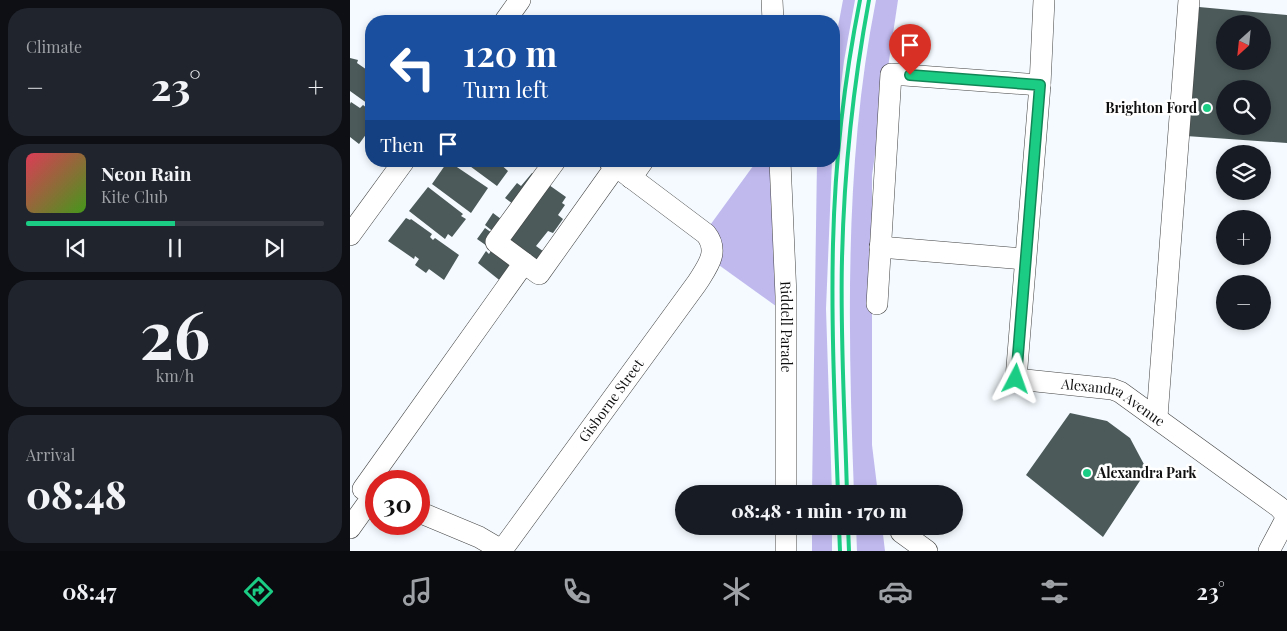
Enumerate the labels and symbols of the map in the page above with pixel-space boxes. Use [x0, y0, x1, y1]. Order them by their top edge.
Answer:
north arrow [1216, 15, 1271, 70]
pin [889, 24, 931, 75]
place label: Brighton Ford [1105, 98, 1198, 117]
marker: Brighton Ford [1201, 102, 1213, 114]
street label: Riddell Parade [776, 281, 796, 373]
position arrow [989, 352, 1041, 404]
street label: Gisborne Street [574, 354, 648, 446]
street label: Alexandra Avenue [1059, 374, 1169, 430]
place label: Alexandra Park [1096, 463, 1197, 482]
marker: Alexandra Park [1081, 467, 1093, 479]
speed limit sign: 30 [365, 470, 430, 535]

